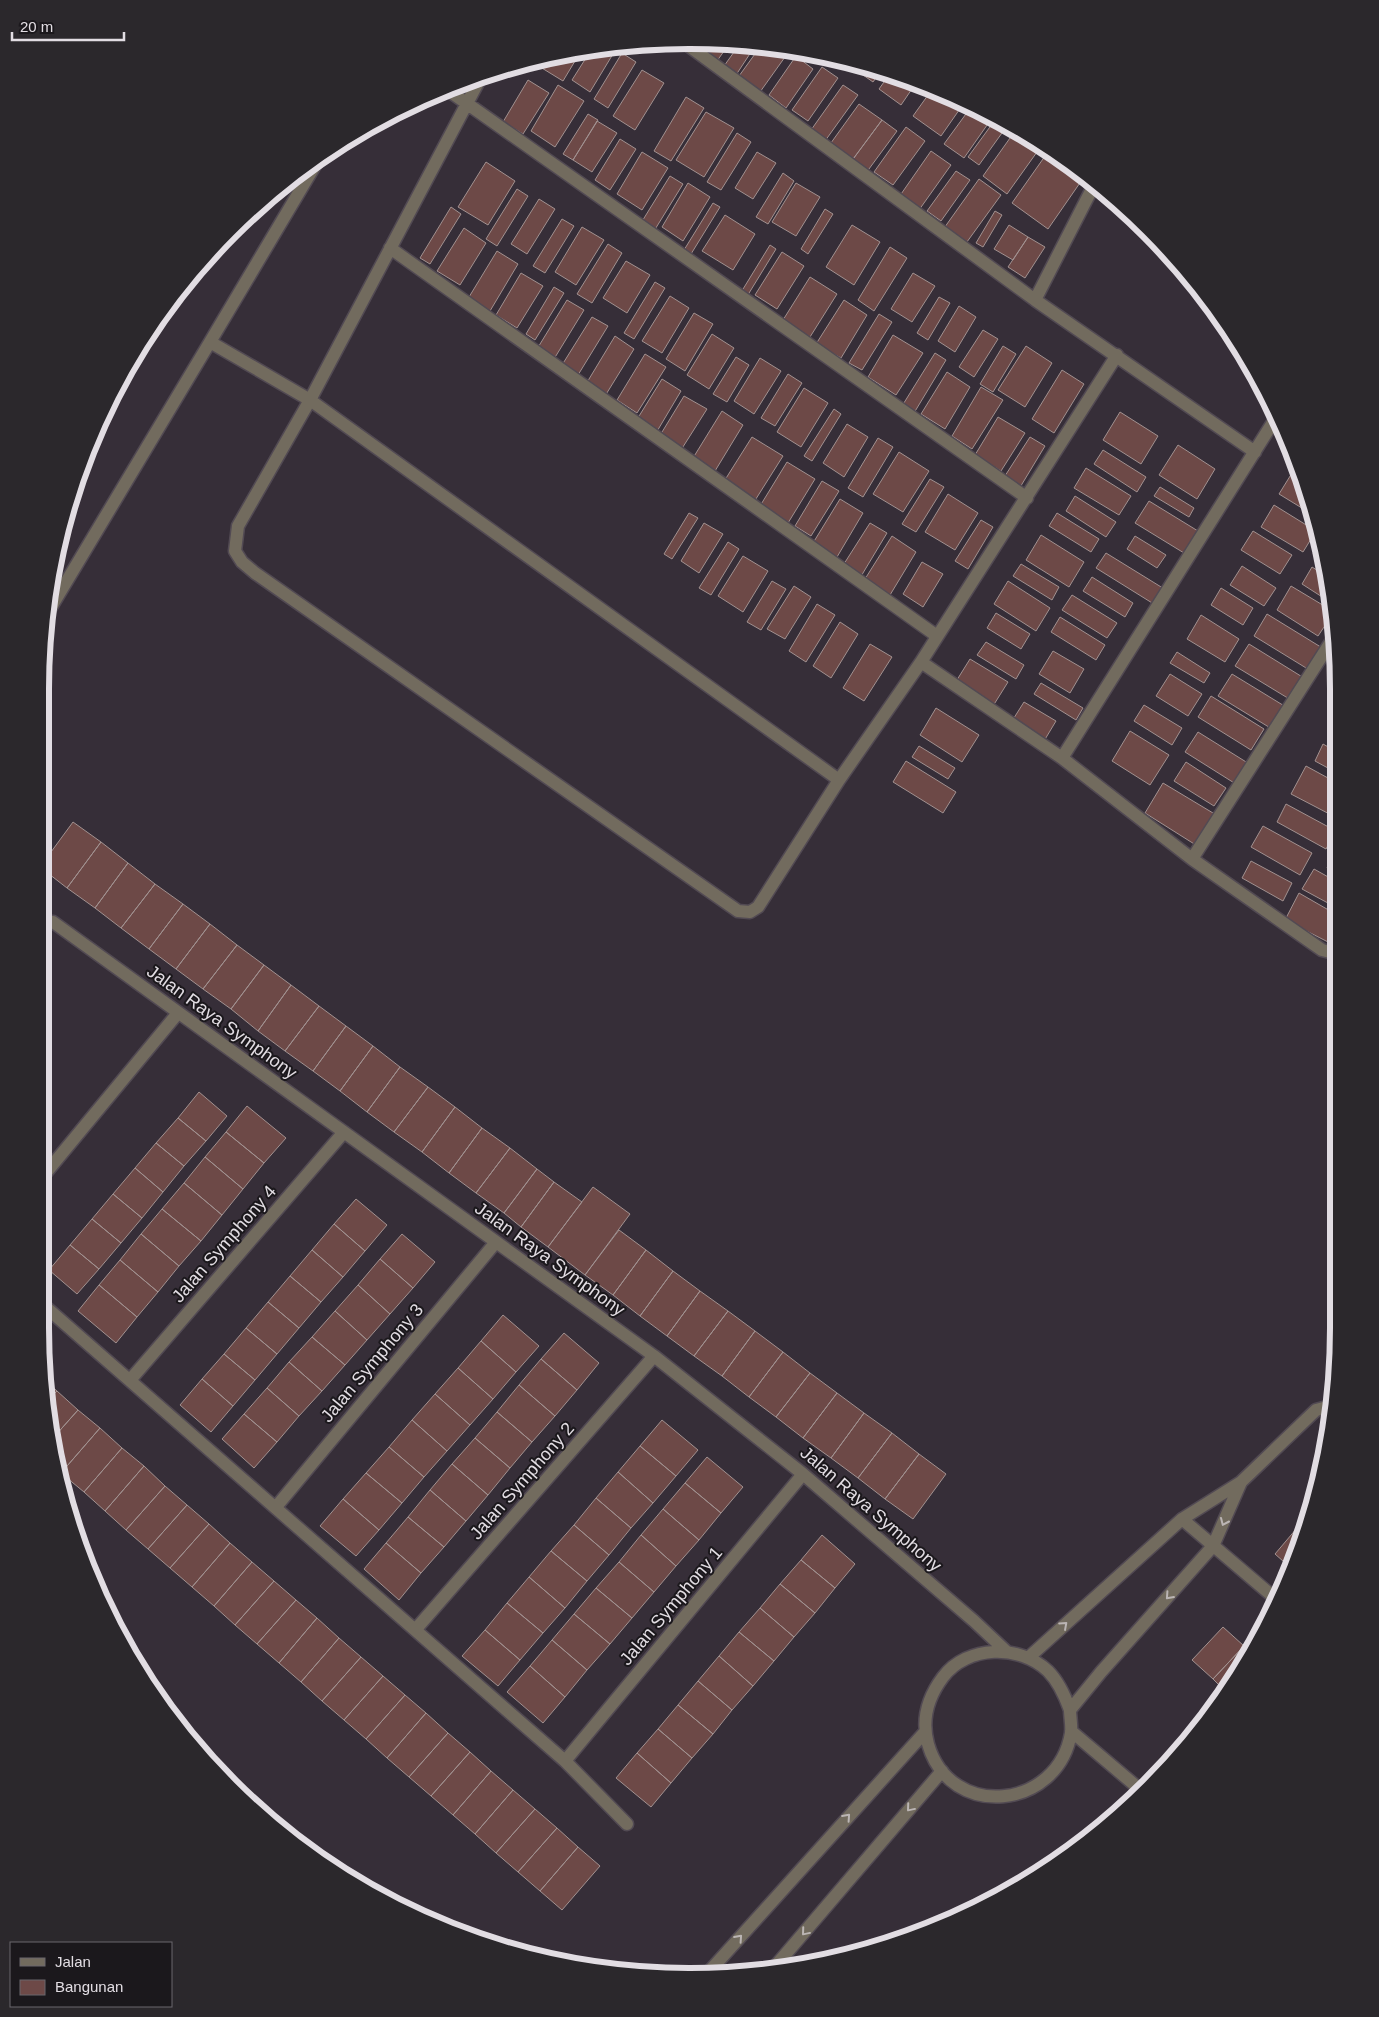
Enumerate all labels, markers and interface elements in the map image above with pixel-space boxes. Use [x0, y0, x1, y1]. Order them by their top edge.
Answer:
scale bar [12, 10, 125, 42]
text: 20 m [20, 18, 53, 35]
street label: Jalan Raya Symphony [143, 961, 301, 1083]
street label: Jalan Symphony 4 [168, 1182, 280, 1306]
street label: Jalan Raya Symphony [471, 1198, 629, 1320]
street label: Jalan Symphony 3 [317, 1300, 427, 1426]
street label: Jalan Symphony 2 [466, 1419, 578, 1543]
street label: Jalan Raya Symphony [796, 1442, 946, 1576]
one-way arrow [1219, 1517, 1230, 1526]
street label: Jalan Symphony 1 [616, 1543, 726, 1669]
one-way arrow [1165, 1590, 1174, 1599]
one-way arrow [1059, 1622, 1068, 1631]
one-way arrow [907, 1802, 916, 1811]
one-way arrow [841, 1814, 850, 1823]
one-way arrow [801, 1926, 810, 1935]
one-way arrow [733, 1935, 742, 1944]
legend [10, 1942, 172, 2007]
text: Jalan [55, 1953, 91, 1970]
text: Bangunan [55, 1978, 123, 1995]

